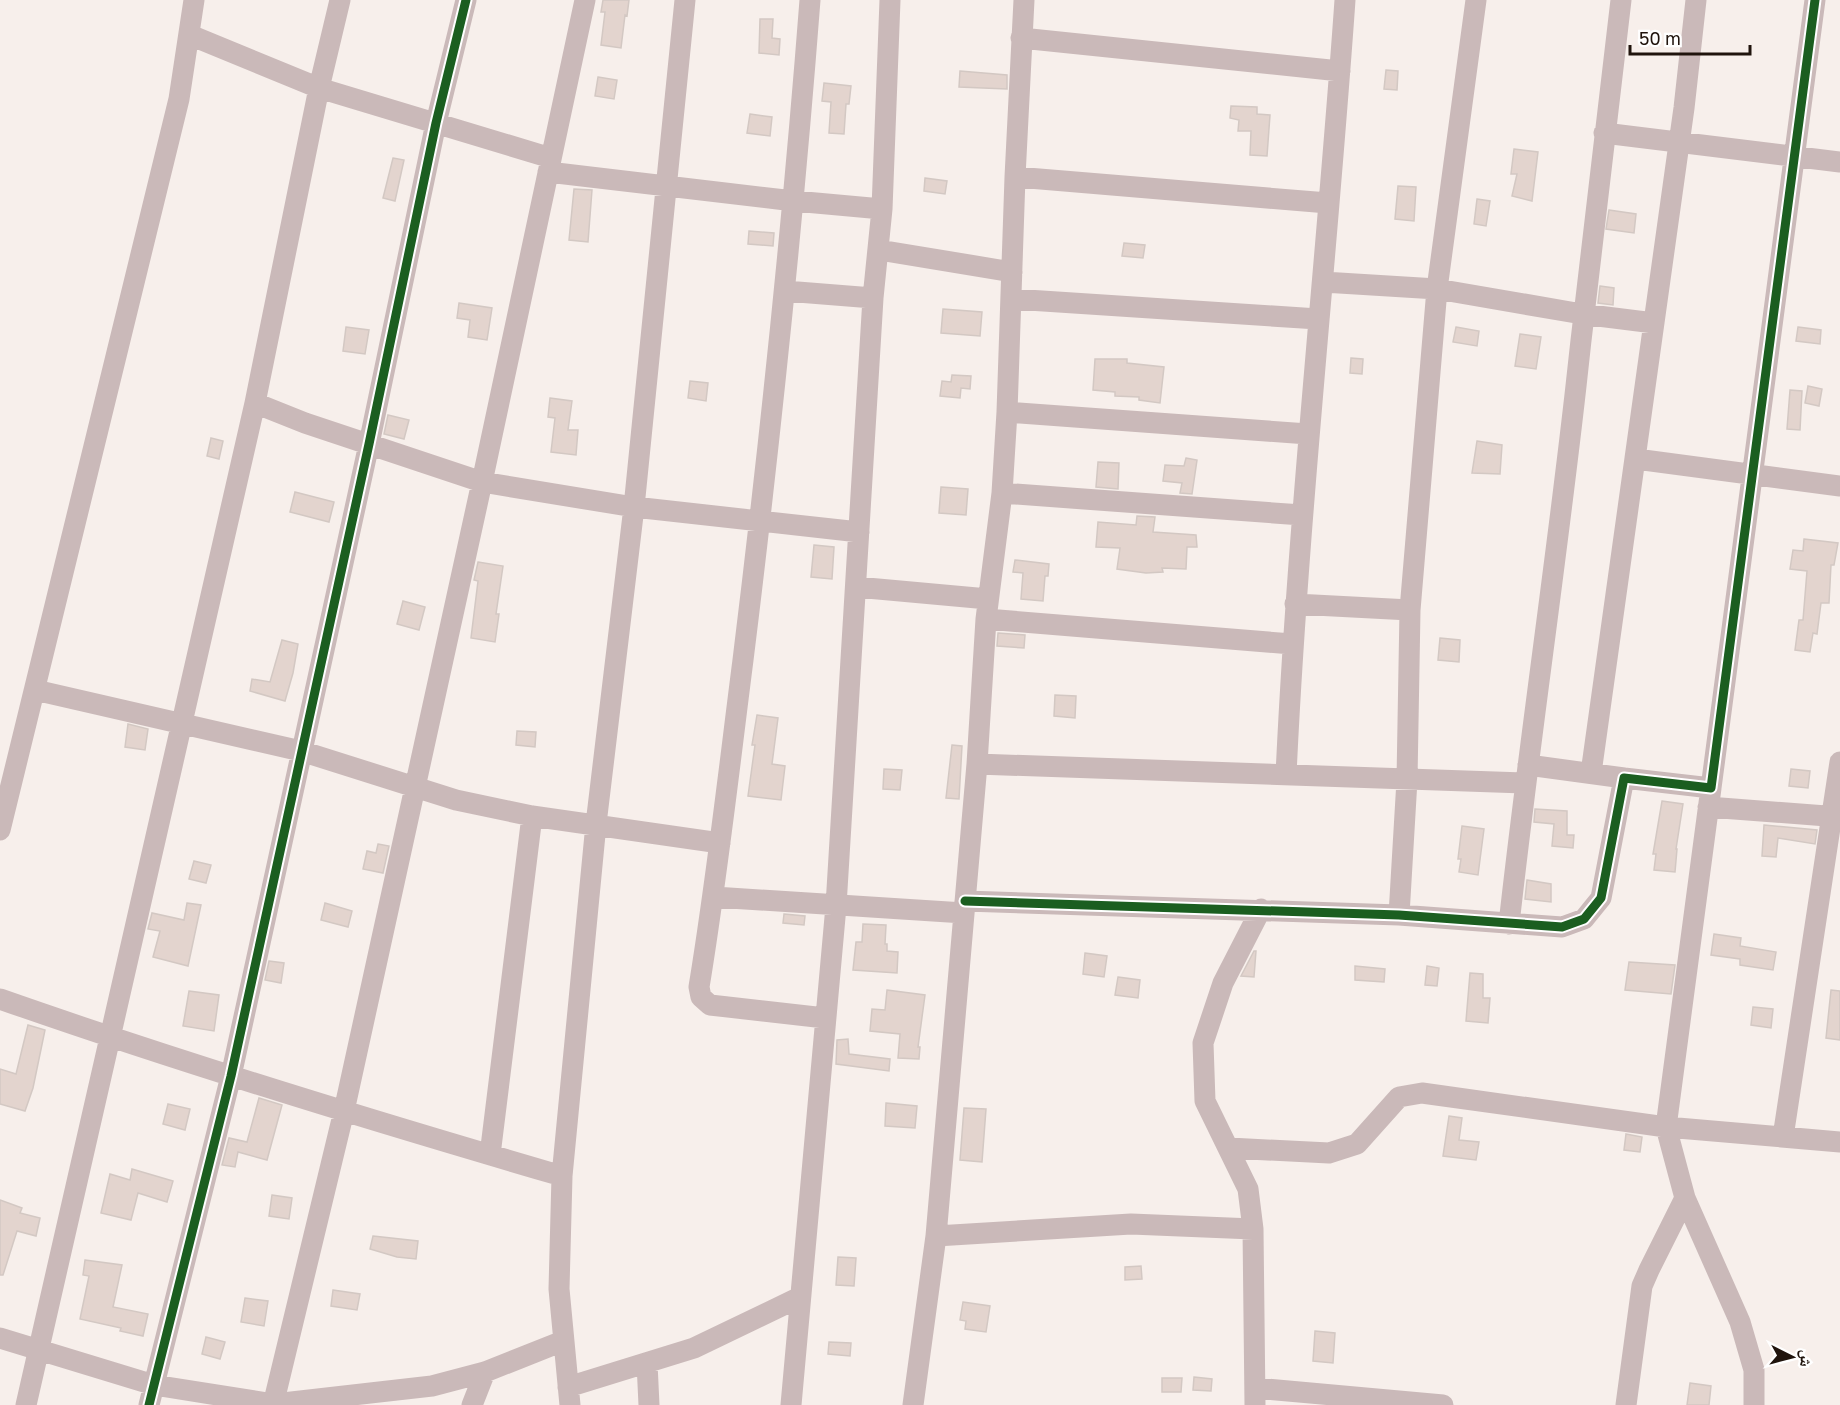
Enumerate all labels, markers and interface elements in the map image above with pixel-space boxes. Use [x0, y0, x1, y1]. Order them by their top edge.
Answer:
scale bar [1630, 18, 1750, 56]
text: 50 m [1639, 27, 1681, 49]
north arrow [1762, 1327, 1822, 1387]
text: ش [1796, 1349, 1818, 1368]

